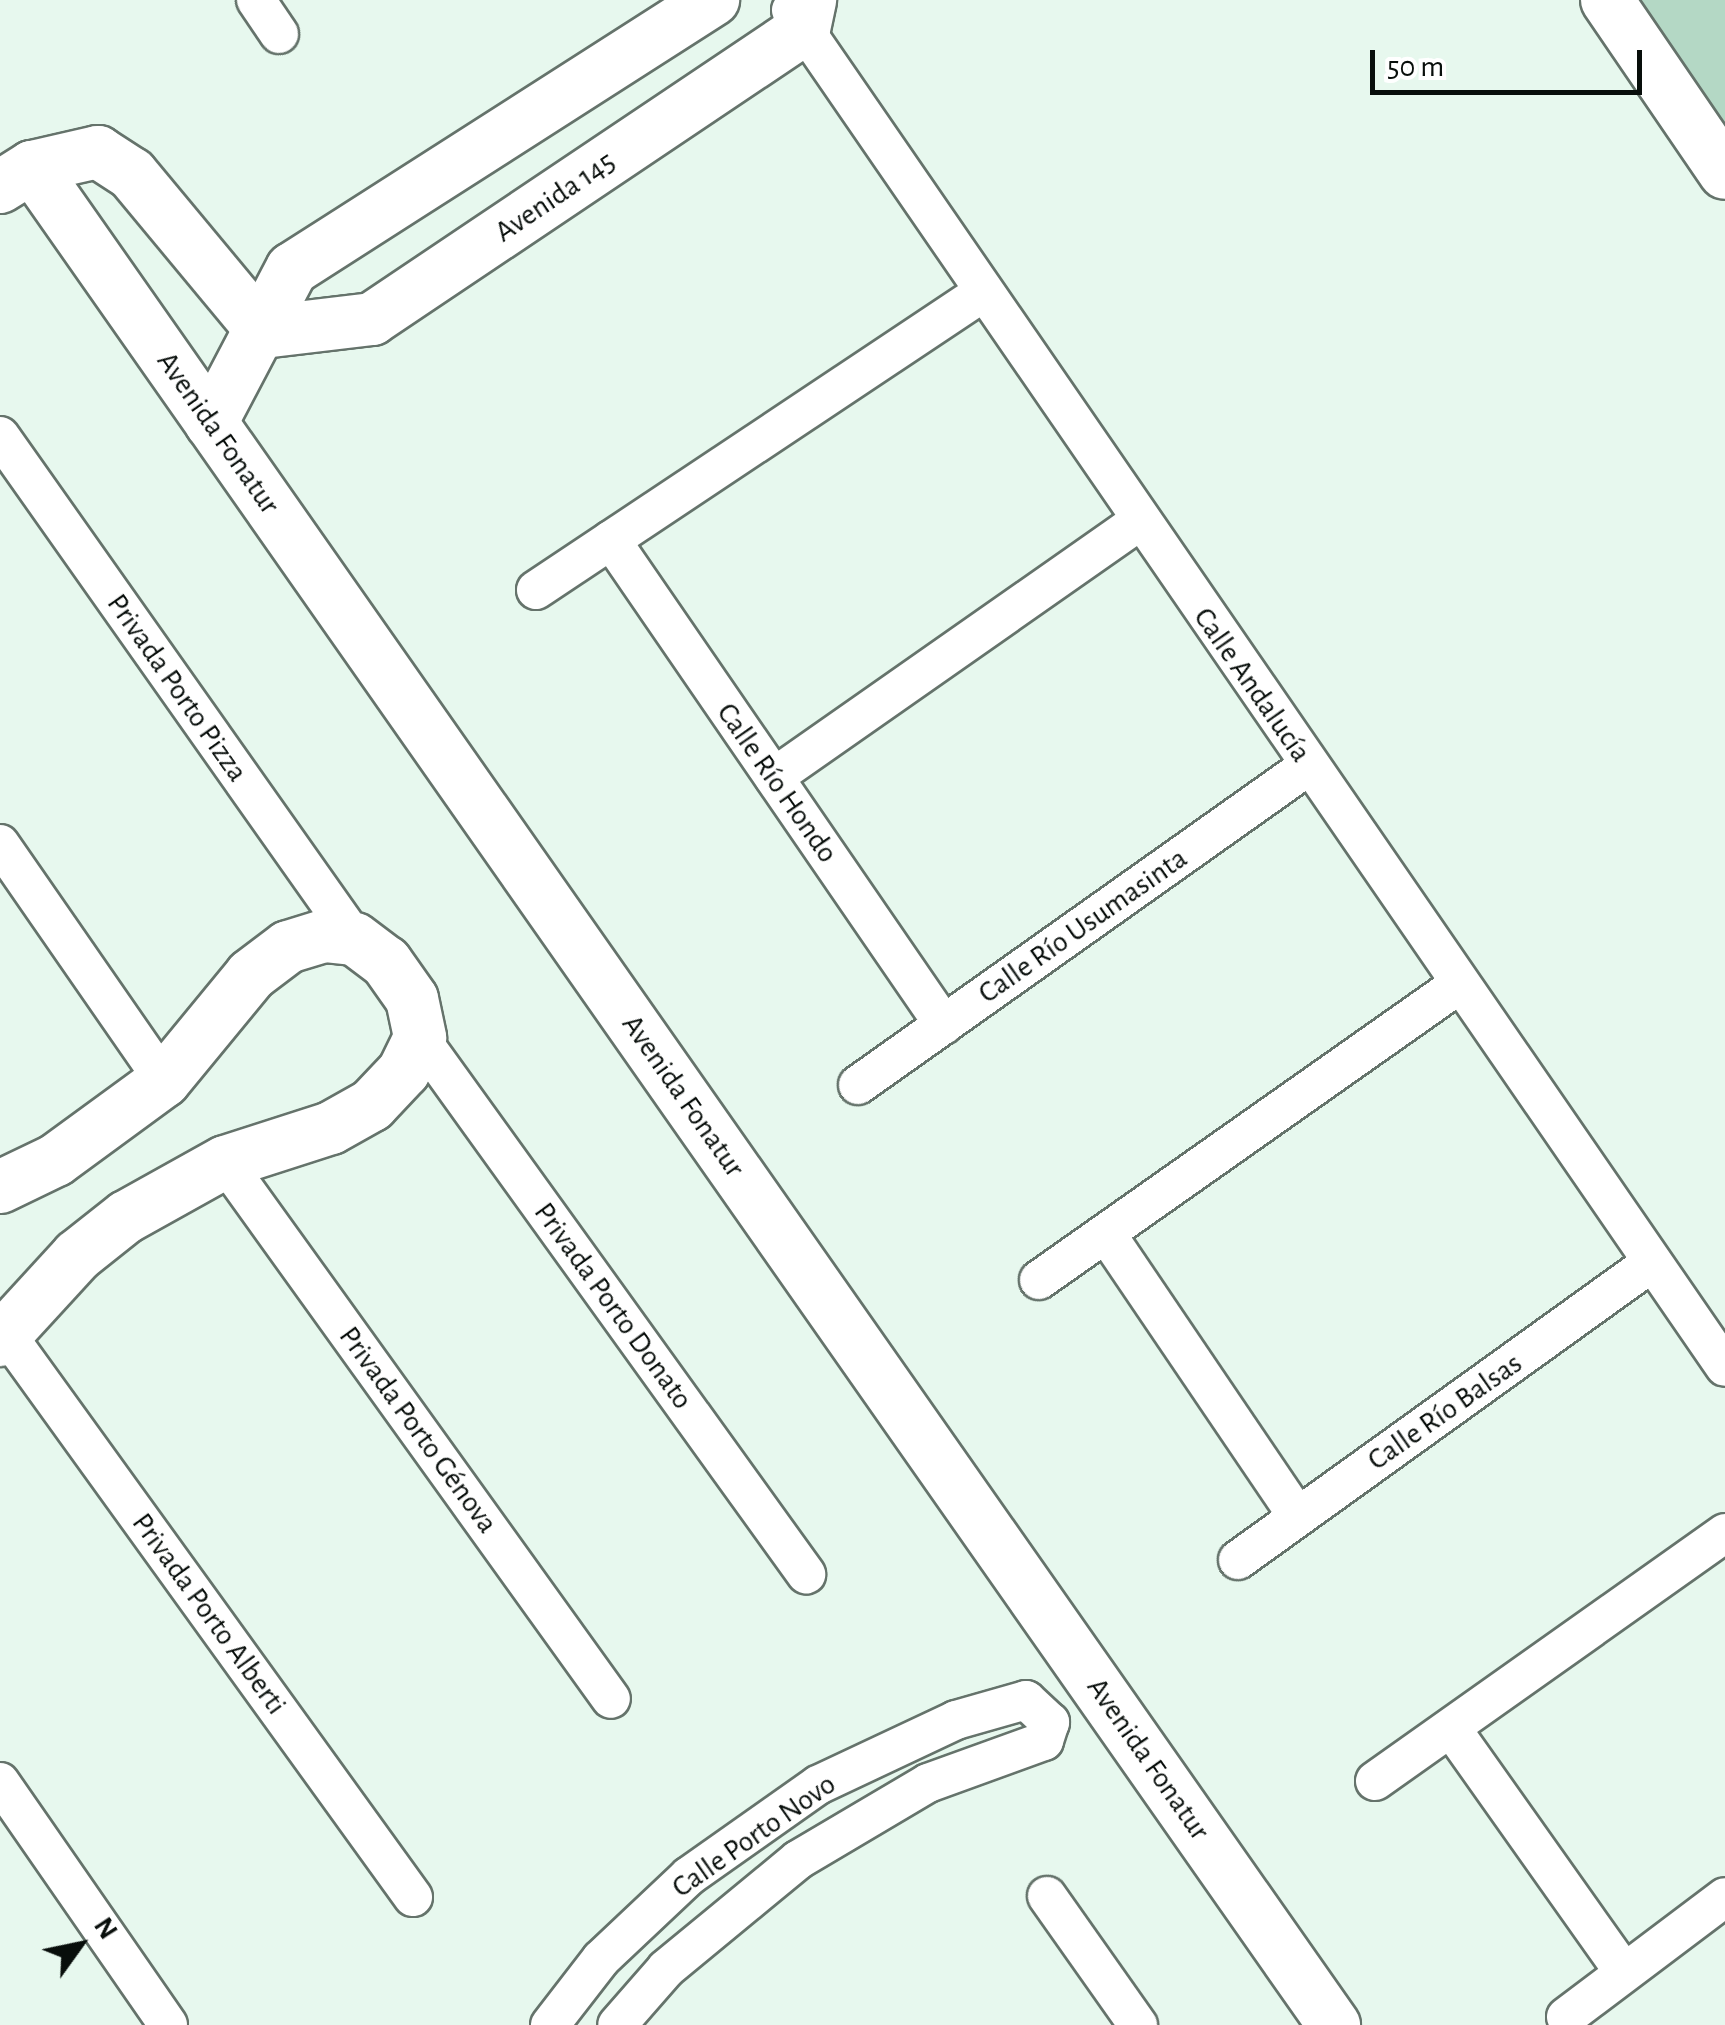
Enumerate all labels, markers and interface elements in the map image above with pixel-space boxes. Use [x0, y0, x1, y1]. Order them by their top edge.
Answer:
scale bar [1375, 30, 1648, 92]
text: 50 m [1387, 52, 1444, 82]
street label: Avenida 145 [488, 144, 622, 250]
street label: Avenida Fonatur [149, 345, 287, 521]
street label: Privada Porto Pizza [99, 587, 255, 789]
street label: Calle Andalucía [1186, 601, 1318, 769]
street label: Calle Río Hondo [709, 696, 845, 870]
street label: Calle Río Usumasinta [972, 841, 1194, 1011]
street label: Avenida Fonatur [614, 1008, 752, 1184]
street label: Privada Porto Donato [526, 1196, 700, 1416]
street label: Privada Porto Génova [331, 1320, 505, 1540]
street label: Calle Río Balsas [1361, 1346, 1529, 1478]
street label: Privada Porto Alberti [124, 1506, 294, 1722]
street label: Avenida Fonatur [1079, 1671, 1217, 1847]
street label: Calle Porto Novo [665, 1766, 843, 1906]
north arrow [30, 1895, 130, 1995]
text: N [88, 1913, 122, 1944]

